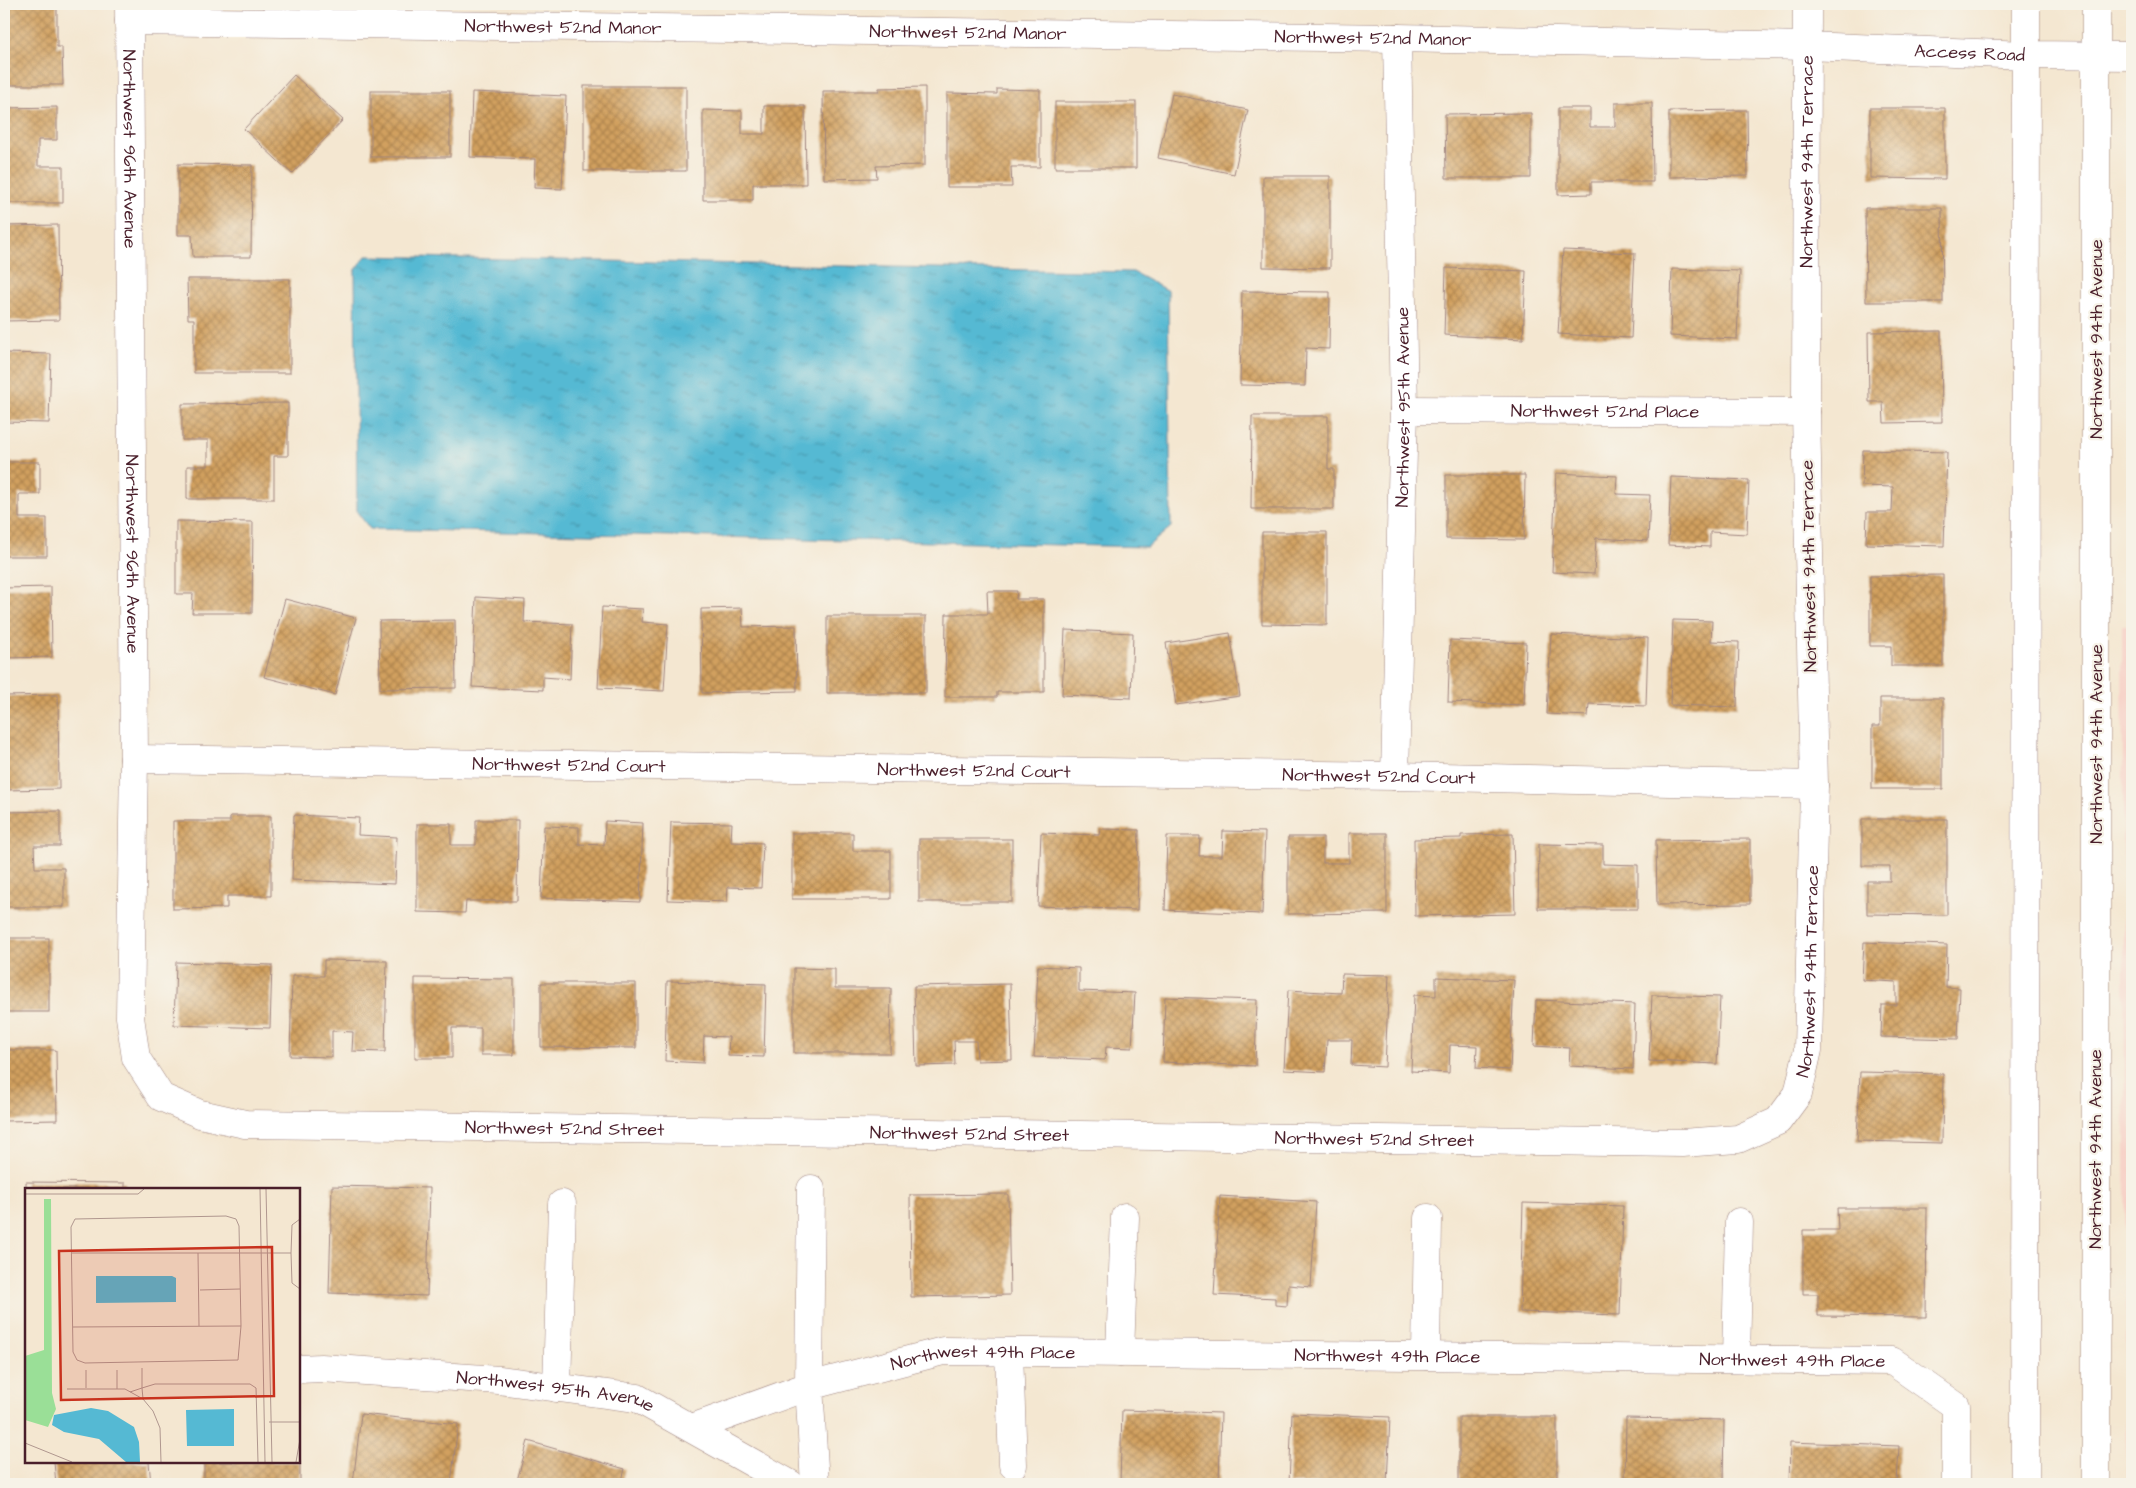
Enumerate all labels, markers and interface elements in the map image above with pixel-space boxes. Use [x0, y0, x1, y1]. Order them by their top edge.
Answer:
street label: Northwest 52nd Manor [464, 13, 662, 41]
street label: Northwest 52nd Manor [869, 18, 1067, 46]
street label: Northwest 52nd Manor [1274, 24, 1472, 52]
street label: Access Road [1914, 38, 2026, 67]
street label: Northwest 96th Avenue [117, 49, 143, 249]
street label: Northwest 94th Terrace [1794, 55, 1819, 268]
street label: Northwest 94th Avenue [2084, 239, 2109, 439]
street label: Northwest 95th Avenue [1389, 306, 1417, 508]
street label: Northwest 52nd Place [1511, 398, 1700, 424]
street label: Northwest 96th Avenue [119, 454, 146, 654]
street label: Northwest 94th Terrace [1795, 459, 1823, 672]
street label: Northwest 94th Avenue [2084, 644, 2109, 844]
street label: Northwest 52nd Court [472, 751, 666, 779]
street label: Northwest 52nd Court [877, 757, 1071, 784]
street label: Northwest 52nd Court [1282, 762, 1476, 790]
street label: Northwest 94th Terrace [1790, 865, 1825, 1080]
street label: Northwest 94th Avenue [2083, 1049, 2108, 1249]
street label: Northwest 52nd Street [465, 1114, 665, 1142]
street label: Northwest 52nd Street [870, 1120, 1070, 1147]
street label: Northwest 52nd Street [1275, 1125, 1475, 1153]
inset map [25, 1188, 300, 1463]
street label: Northwest 49th Place [888, 1338, 1076, 1377]
street label: Northwest 49th Place [1294, 1342, 1481, 1369]
street label: Northwest 49th Place [1699, 1346, 1886, 1373]
street label: Northwest 95th Avenue [456, 1365, 660, 1418]

